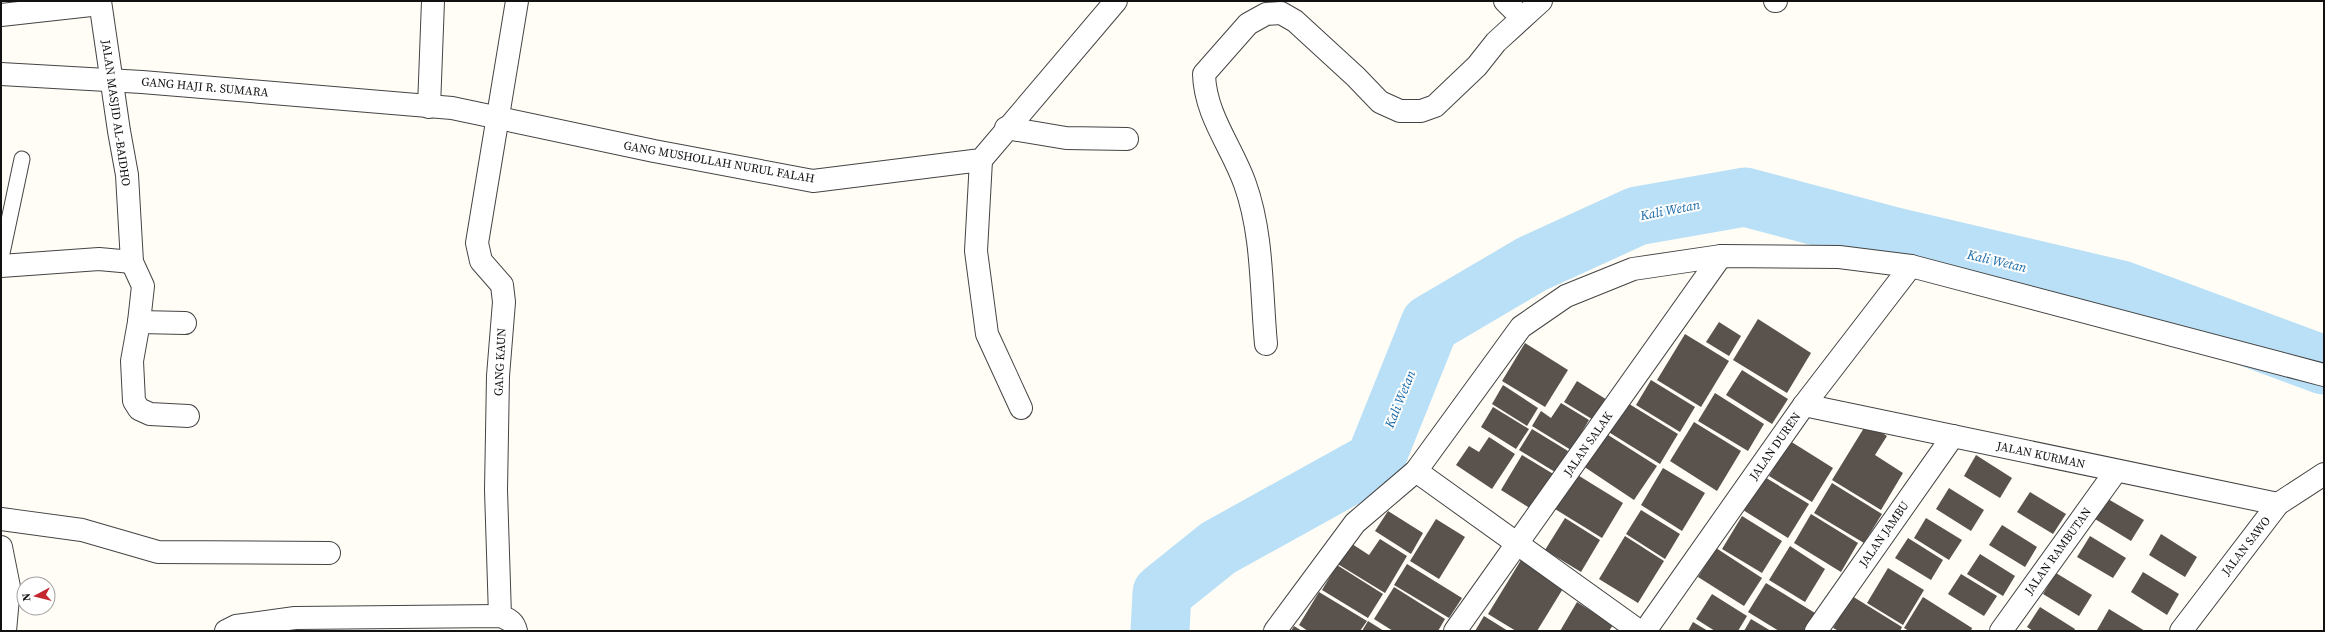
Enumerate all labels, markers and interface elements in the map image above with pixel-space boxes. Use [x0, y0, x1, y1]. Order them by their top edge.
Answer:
street label: JALAN MASJID AL-BAIDHO [98, 38, 134, 187]
street label: GANG HAJI R. SUMARA [141, 73, 269, 101]
street label: GANG MUSHOLLAH NURUL FALAH [622, 137, 816, 187]
water label: Kali Wetan [1638, 196, 1702, 224]
water label: Kali Wetan [1965, 246, 2029, 276]
street label: GANG KAUN [490, 327, 510, 396]
water label: Kali Wetan [1380, 367, 1419, 431]
street label: JALAN SALAK [1559, 409, 1616, 480]
street label: JALAN DUREN [1745, 409, 1804, 484]
street label: JALAN KURMAN [1994, 438, 2087, 472]
street label: JALAN JAMBU [1855, 498, 1913, 571]
street label: JALAN RAMBUTAN [2020, 504, 2095, 599]
street label: JALAN SAWO [2217, 513, 2274, 580]
north arrow [16, 576, 56, 616]
text: N [19, 592, 35, 602]

